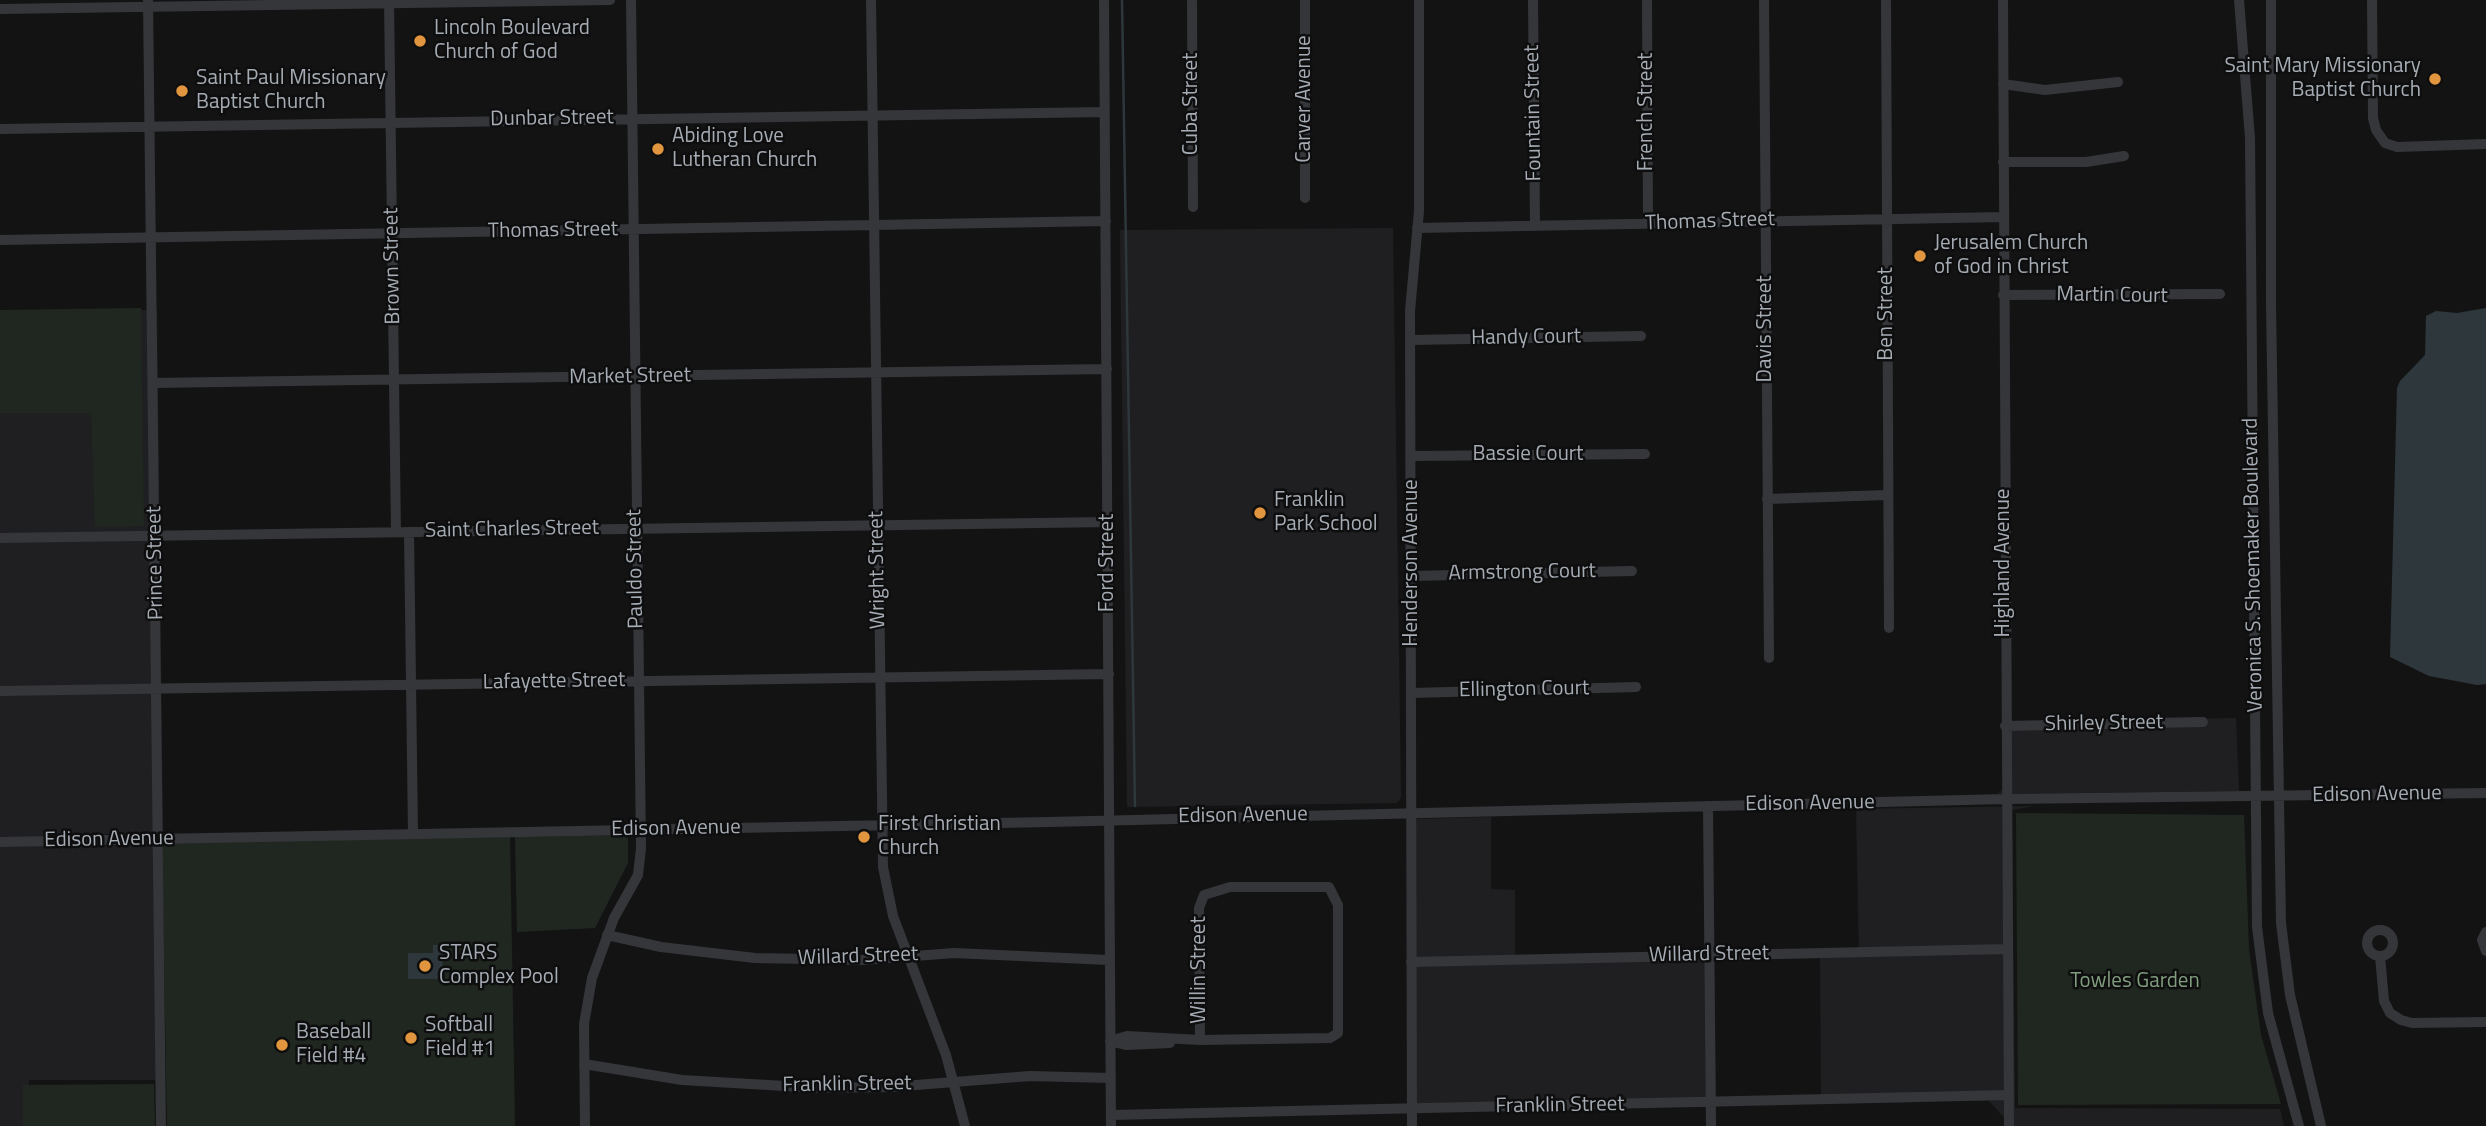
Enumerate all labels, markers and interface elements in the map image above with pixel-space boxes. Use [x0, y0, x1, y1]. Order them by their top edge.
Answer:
place label: Lincoln Boulevard Church of God [434, 16, 590, 66]
marker: Lincoln Boulevard Church of God [412, 33, 428, 49]
street label: Carver Avenue [1292, 35, 1318, 163]
street label: Fountain Street [1520, 44, 1548, 182]
street label: Cuba Street [1179, 53, 1205, 155]
street label: French Street [1634, 53, 1660, 171]
place label: Saint Mary Missionary Baptist Church [2224, 54, 2421, 104]
place label: Saint Paul Missionary Baptist Church [196, 66, 386, 116]
marker: Saint Mary Missionary Baptist Church [2427, 71, 2443, 87]
marker: Saint Paul Missionary Baptist Church [174, 83, 190, 99]
street label: Dunbar Street [490, 105, 614, 133]
place label: Abiding Love Lutheran Church [672, 124, 817, 174]
marker: Abiding Love Lutheran Church [650, 141, 666, 157]
street label: Brown Street [379, 207, 407, 325]
street label: Thomas Street [1645, 207, 1775, 237]
street label: Thomas Street [488, 217, 618, 245]
place label: Jerusalem Church of God in Christ [1934, 231, 2088, 281]
marker: Jerusalem Church of God in Christ [1912, 248, 1928, 264]
street label: Ben Street [1874, 267, 1900, 361]
street label: Davis Street [1753, 275, 1779, 383]
street label: Martin Court [2056, 282, 2168, 310]
street label: Handy Court [1471, 324, 1581, 352]
street label: Market Street [569, 363, 691, 391]
street label: Veronica S. Shoemaker Boulevard [2239, 417, 2269, 713]
street label: Bassie Court [1473, 442, 1583, 468]
street label: Henderson Avenue [1399, 479, 1425, 647]
place label: Franklin Park School [1274, 488, 1378, 538]
street label: Highland Avenue [1991, 489, 2017, 637]
marker: Franklin Park School [1252, 505, 1268, 521]
street label: Prince Street [142, 506, 170, 620]
street label: Pauldo Street [622, 509, 650, 629]
street label: Wright Street [864, 511, 892, 629]
street label: Ford Street [1095, 514, 1121, 612]
street label: Saint Charles Street [425, 516, 599, 544]
street label: Armstrong Court [1448, 559, 1596, 587]
street label: Lafayette Street [483, 668, 625, 696]
street label: Ellington Court [1459, 676, 1589, 704]
street label: Shirley Street [2044, 710, 2164, 738]
street label: Edison Avenue [2312, 781, 2442, 809]
street label: Edison Avenue [1745, 790, 1875, 818]
street label: Edison Avenue [1178, 802, 1308, 830]
place label: First Christian Church [878, 812, 1001, 862]
street label: Edison Avenue [611, 815, 741, 843]
street label: Edison Avenue [44, 826, 174, 854]
marker: First Christian Church [856, 829, 872, 845]
street label: Willin Street [1187, 916, 1213, 1024]
place label: STARS Complex Pool [439, 941, 559, 991]
street label: Willard Street [1649, 941, 1769, 969]
street label: Willard Street [797, 942, 919, 972]
marker: STARS Complex Pool [417, 958, 433, 974]
park label: Towles Garden [2070, 969, 2200, 995]
place label: Softball Field #1 [425, 1013, 495, 1063]
place label: Baseball Field #4 [296, 1020, 371, 1070]
marker: Softball Field #1 [403, 1030, 419, 1046]
marker: Baseball Field #4 [274, 1037, 290, 1053]
street label: Franklin Street [782, 1071, 912, 1099]
street label: Franklin Street [1495, 1092, 1625, 1120]

